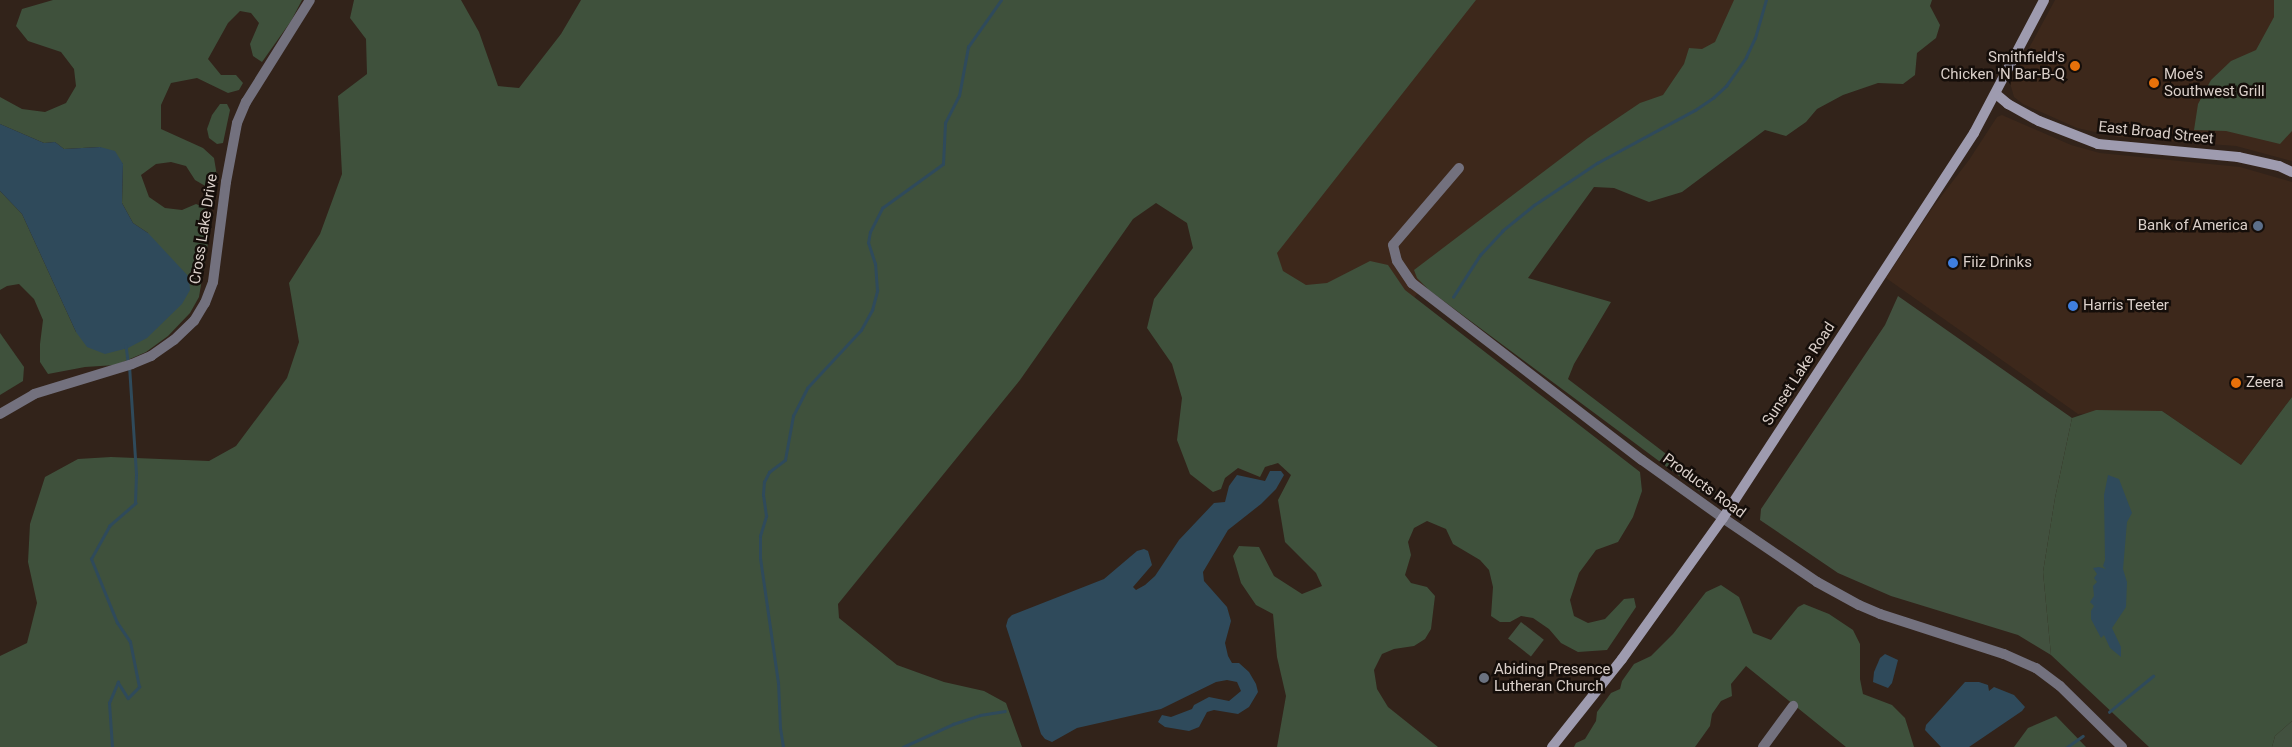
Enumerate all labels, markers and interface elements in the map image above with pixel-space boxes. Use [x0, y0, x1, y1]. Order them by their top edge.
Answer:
place label: Smithfield's Chicken 'N Bar-B-Q [1940, 48, 2065, 83]
marker: Smithfield's Chicken 'N Bar-B-Q [2069, 60, 2081, 72]
place label: Moe's Southwest Grill [2164, 65, 2265, 100]
marker: Moe's Southwest Grill [2148, 77, 2160, 89]
street label: East Broad Street [2097, 118, 2215, 148]
street label: Cross Lake Drive [186, 173, 222, 285]
place label: Bank of America [2138, 217, 2248, 235]
marker: Bank of America [2252, 220, 2264, 232]
place label: Fiiz Drinks [1963, 254, 2032, 272]
marker: Fiiz Drinks [1947, 257, 1959, 269]
place label: Harris Teeter [2083, 297, 2169, 315]
marker: Harris Teeter [2067, 300, 2079, 312]
street label: Sunset Lake Road [1759, 319, 1839, 429]
place label: Zeera [2246, 374, 2284, 392]
marker: Zeera [2230, 377, 2242, 389]
street label: Products Road [1659, 450, 1749, 522]
place label: Abiding Presence Lutheran Church [1494, 660, 1611, 695]
marker: Abiding Presence Lutheran Church [1478, 672, 1490, 684]

